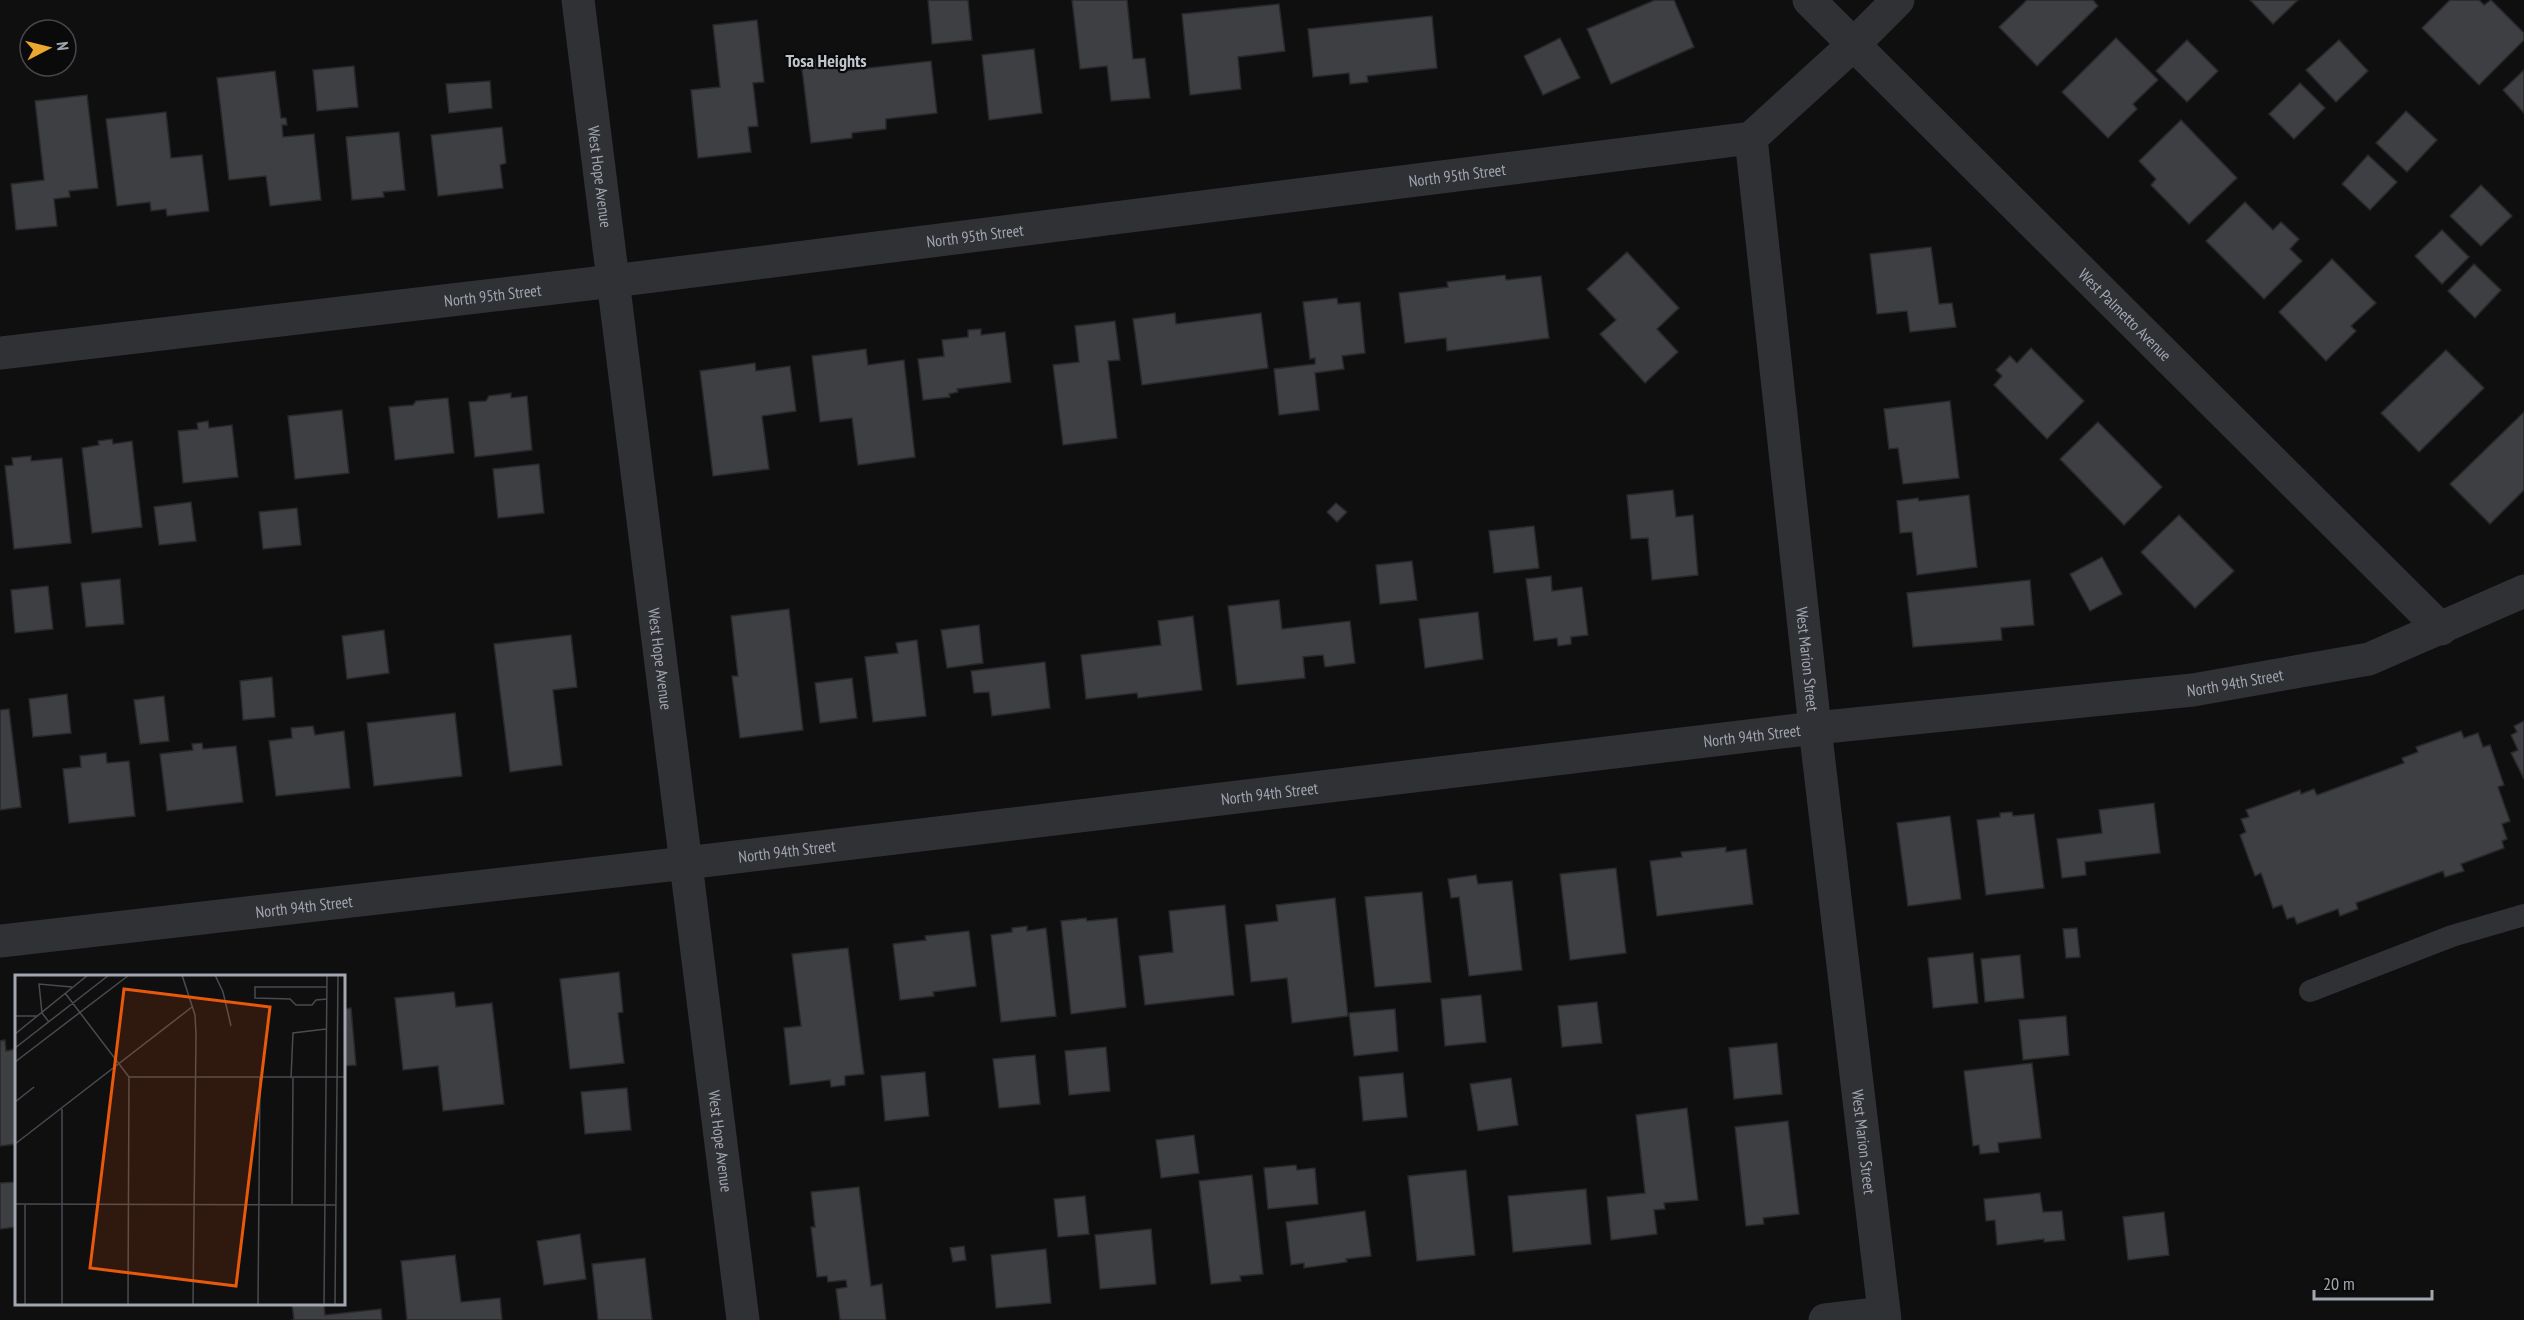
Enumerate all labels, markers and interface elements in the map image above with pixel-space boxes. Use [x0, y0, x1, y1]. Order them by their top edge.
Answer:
north arrow [18, 18, 78, 78]
text: N [52, 41, 73, 52]
district label: Tosa Heights [785, 49, 867, 72]
street label: West Hope Avenue [584, 124, 616, 229]
street label: North 95th Street [1407, 159, 1507, 191]
street label: North 95th Street [925, 219, 1025, 252]
street label: West Palmetto Avenue [2074, 264, 2176, 365]
street label: North 95th Street [443, 279, 543, 311]
street label: West Marion Street [1792, 606, 1823, 713]
street label: West Hope Avenue [644, 607, 677, 711]
street label: North 94th Street [2186, 664, 2285, 701]
street label: North 94th Street [1702, 720, 1802, 751]
street label: North 94th Street [1220, 777, 1320, 809]
street label: North 94th Street [737, 835, 837, 867]
street label: North 94th Street [254, 891, 354, 922]
inset map [15, 975, 345, 1305]
street label: West Marion Street [1848, 1088, 1880, 1196]
street label: West Hope Avenue [704, 1089, 737, 1193]
scale bar [2314, 1263, 2432, 1301]
text: 20 m [2323, 1272, 2355, 1295]

